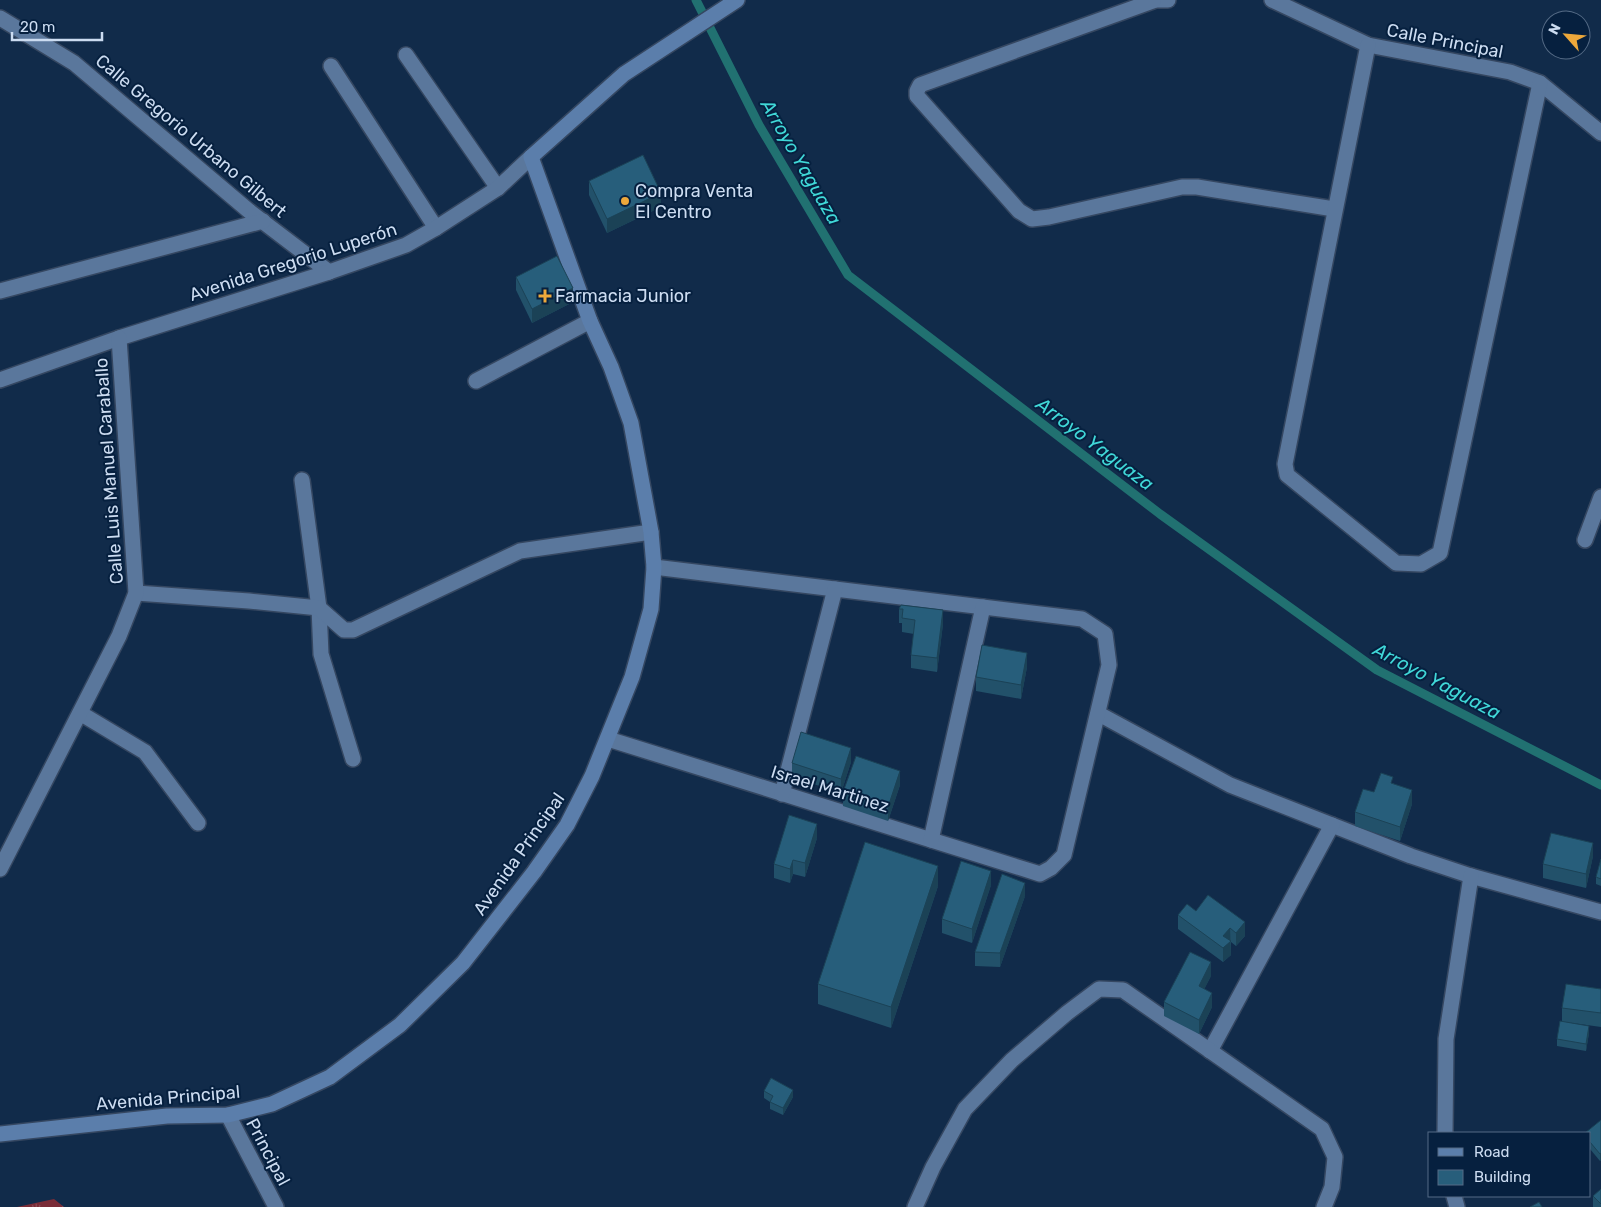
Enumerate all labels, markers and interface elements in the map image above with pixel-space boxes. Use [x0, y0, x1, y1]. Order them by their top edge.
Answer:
scale bar [12, 10, 102, 42]
north arrow [1541, 10, 1591, 60]
text: 20 m [20, 18, 55, 36]
street label: Calle Principal [1385, 19, 1505, 63]
text: N [1545, 21, 1565, 38]
street label: Calle Gregorio Urbano Gilbert [91, 50, 291, 222]
water label: Arroyo Yaguaza [755, 94, 846, 229]
place label: Compra Venta El Centro [635, 180, 753, 223]
marker: Compra Venta El Centro [619, 195, 631, 207]
street label: Avenida Gregorio Luperón [186, 218, 400, 306]
place label: Farmacia Junior [555, 285, 691, 307]
marker: Farmacia Junior [539, 290, 551, 302]
street label: Calle Luis Manuel Caraballo [90, 357, 128, 585]
water label: Arroyo Yaguaza [1031, 392, 1158, 496]
water label: Arroyo Yaguaza [1369, 637, 1505, 724]
street label: Israel Martinez [768, 761, 892, 817]
street label: Avenida Principal [469, 788, 569, 920]
street label: Avenida Principal [95, 1081, 241, 1115]
street label: Principal [241, 1115, 295, 1189]
legend [1428, 1132, 1591, 1197]
text: Road [1474, 1143, 1510, 1161]
text: Building [1474, 1168, 1531, 1186]

